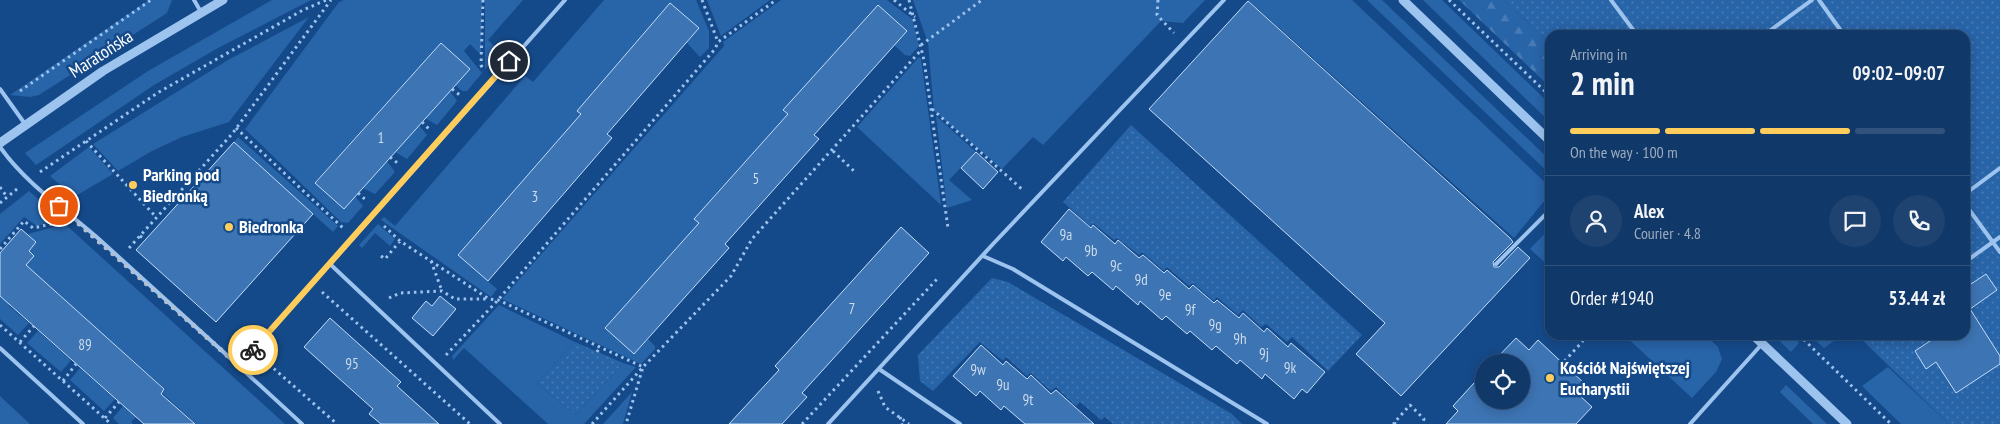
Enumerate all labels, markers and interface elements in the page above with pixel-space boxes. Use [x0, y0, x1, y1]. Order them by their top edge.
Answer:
street label: Maratońska [64, 24, 137, 83]
pin [488, 40, 530, 82]
text: Arriving in [1570, 44, 1627, 64]
icon: home [495, 47, 523, 75]
text: 09:02–09:07 [1852, 61, 1945, 85]
text: 2 min [1570, 62, 1635, 104]
house number: 1 [378, 128, 384, 147]
text: On the way · 100 m [1570, 142, 1678, 162]
place label: Parking pod Biedronką [143, 163, 219, 207]
house number: 5 [753, 169, 759, 188]
marker: Parking pod Biedronką [127, 179, 139, 191]
pin [38, 185, 80, 227]
house number: 3 [532, 187, 538, 206]
icon: bag [45, 192, 73, 220]
button: person [1570, 195, 1622, 247]
button: chat [1829, 195, 1881, 247]
button: phone [1893, 195, 1945, 247]
text: Alex [1634, 199, 1664, 223]
place label: Biedronka [239, 215, 304, 238]
marker: Biedronka [223, 221, 235, 233]
text: Courier · 4.8 [1634, 223, 1701, 243]
house number: 9a [1060, 225, 1072, 244]
house number: 9b [1084, 241, 1098, 260]
house number: 9c [1110, 256, 1123, 275]
house number: 9d [1134, 270, 1148, 289]
house number: 9e [1159, 285, 1171, 304]
text: Order #1940 [1570, 286, 1654, 310]
text: 53.44 zł [1888, 286, 1945, 310]
house number: 7 [849, 299, 855, 318]
house number: 9f [1185, 300, 1196, 319]
house number: 9g [1208, 315, 1222, 334]
courier [228, 325, 278, 375]
house number: 9h [1233, 329, 1247, 348]
house number: 89 [78, 335, 92, 354]
icon: bike [239, 336, 267, 364]
house number: 9j [1259, 344, 1269, 363]
house number: 95 [345, 354, 359, 373]
map controls [1475, 354, 1530, 409]
button: locate [1475, 354, 1530, 409]
place label: Kościół Najświętszej Eucharystii [1560, 356, 1690, 400]
house number: 9k [1284, 358, 1296, 377]
house number: 9w [970, 360, 986, 379]
marker: Kościół Najświętszej Eucharystii [1544, 372, 1556, 384]
house number: 9u [996, 375, 1010, 394]
house number: 9t [1023, 390, 1033, 409]

